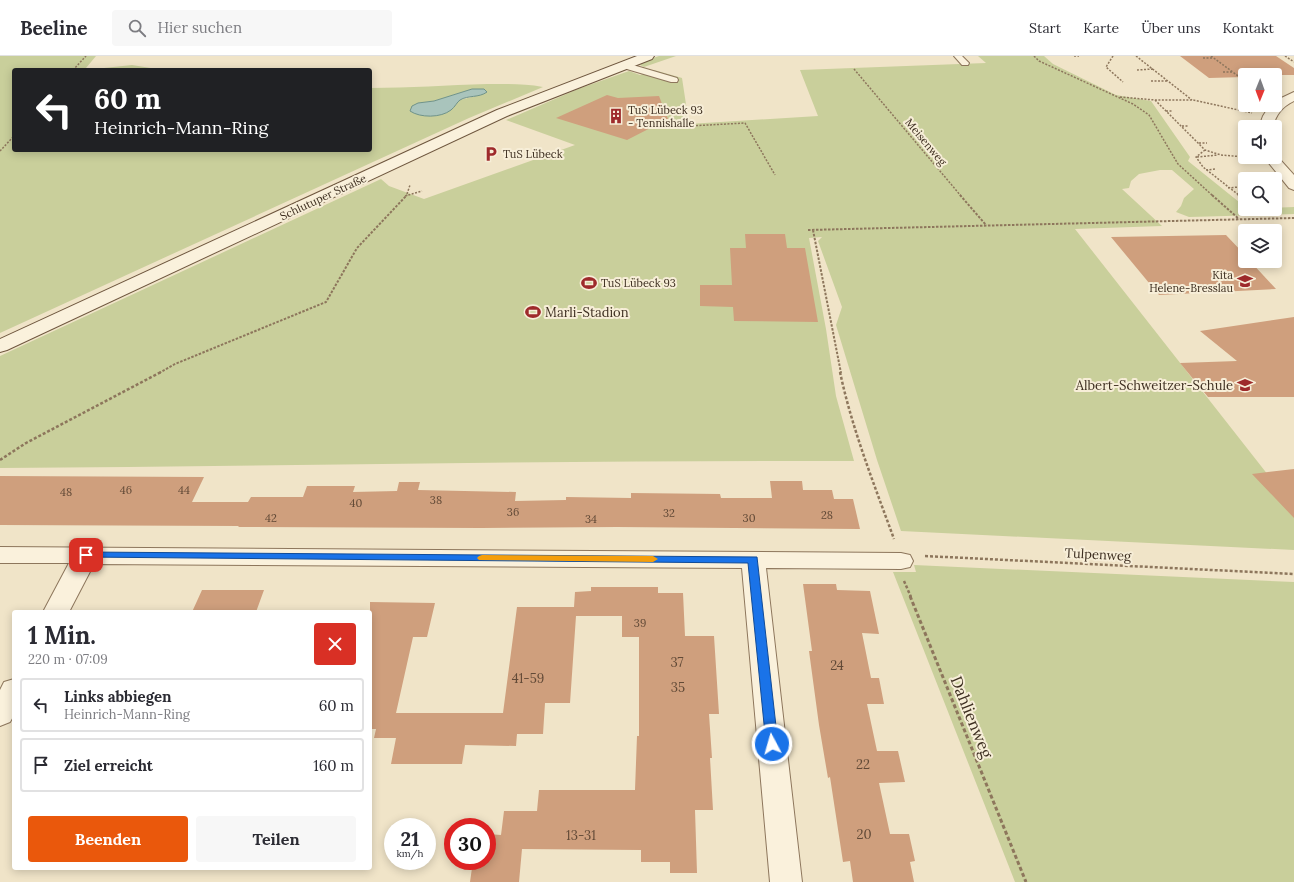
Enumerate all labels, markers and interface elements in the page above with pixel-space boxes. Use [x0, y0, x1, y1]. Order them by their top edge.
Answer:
search box [112, 10, 392, 46]
text: Beeline [20, 16, 88, 40]
icon: search [126, 17, 148, 39]
text: Hier suchen [158, 18, 242, 37]
text: Start [1029, 19, 1061, 37]
text: Karte [1083, 19, 1119, 37]
text: Über uns [1141, 19, 1201, 37]
text: Kontakt [1223, 19, 1274, 37]
north arrow [1238, 68, 1282, 112]
map controls [1238, 68, 1282, 268]
text: 60 m [94, 81, 161, 117]
icon: left [28, 84, 80, 136]
place label: TuS Lübeck 93 - Tennishalle [628, 103, 703, 130]
building icon: TuS Lübeck 93 - Tennishalle [607, 107, 625, 125]
text: Heinrich-Mann-Ring [94, 116, 269, 139]
street label: Meisenweg [902, 116, 950, 169]
button: sound [1238, 120, 1282, 164]
parking icon: TuS Lübeck [482, 145, 500, 163]
place label: TuS Lübeck [503, 147, 563, 161]
street label: Schlutuper Straße [278, 171, 368, 223]
button: search [1238, 172, 1282, 216]
button: layers [1238, 224, 1282, 268]
place label: Kita Helene-Bresslau [1149, 268, 1233, 295]
school or university icon: Kita Helene-Bresslau [1236, 272, 1254, 290]
sports icon: TuS Lübeck 93 [580, 274, 598, 292]
place label: TuS Lübeck 93 [601, 276, 676, 290]
sports icon: Marli-Stadion [524, 303, 542, 321]
place label: Marli-Stadion [545, 304, 629, 321]
school or university icon: Albert-Schweitzer-Schule [1236, 376, 1254, 394]
place label: Albert-Schweitzer-Schule [1075, 377, 1233, 394]
house number: 46 [120, 483, 132, 497]
house number: 44 [178, 483, 190, 497]
house number: 48 [60, 485, 72, 499]
house number: 38 [430, 493, 442, 507]
house number: 40 [350, 496, 363, 510]
house number: 36 [507, 505, 519, 519]
house number: 32 [663, 506, 675, 520]
house number: 28 [821, 508, 833, 522]
house number: 42 [265, 511, 277, 525]
house number: 30 [743, 511, 756, 525]
house number: 34 [585, 512, 597, 526]
pin [69, 538, 103, 572]
icon: arrive [75, 544, 97, 566]
street label: Tulpenweg [1064, 544, 1132, 565]
house number: 39 [634, 616, 646, 630]
text: 1 Min. [28, 620, 96, 651]
button: close [314, 623, 356, 665]
text: 220 m · 07:09 [28, 651, 108, 668]
house number: 37 [671, 654, 683, 671]
house number: 24 [830, 657, 844, 674]
house number: 41-59 [512, 670, 544, 687]
street label: Dahlienweg [946, 673, 998, 762]
house number: 35 [671, 679, 685, 696]
text: Links abbiegen [64, 687, 172, 706]
icon: left [30, 694, 52, 716]
text: 60 m [319, 696, 354, 715]
text: Heinrich-Mann-Ring [64, 706, 190, 723]
position arrow [751, 723, 793, 765]
icon: arrive [30, 754, 52, 776]
text: Ziel erreicht [64, 756, 153, 775]
text: 160 m [313, 756, 354, 775]
house number: 22 [856, 756, 870, 773]
button: Beenden [28, 816, 188, 862]
button: Teilen [196, 816, 356, 862]
speed limit sign: 30 [444, 818, 496, 870]
text: 21 [401, 826, 419, 851]
house number: 20 [856, 826, 872, 843]
house number: 13-31 [566, 827, 596, 844]
text: km/h [396, 847, 424, 860]

